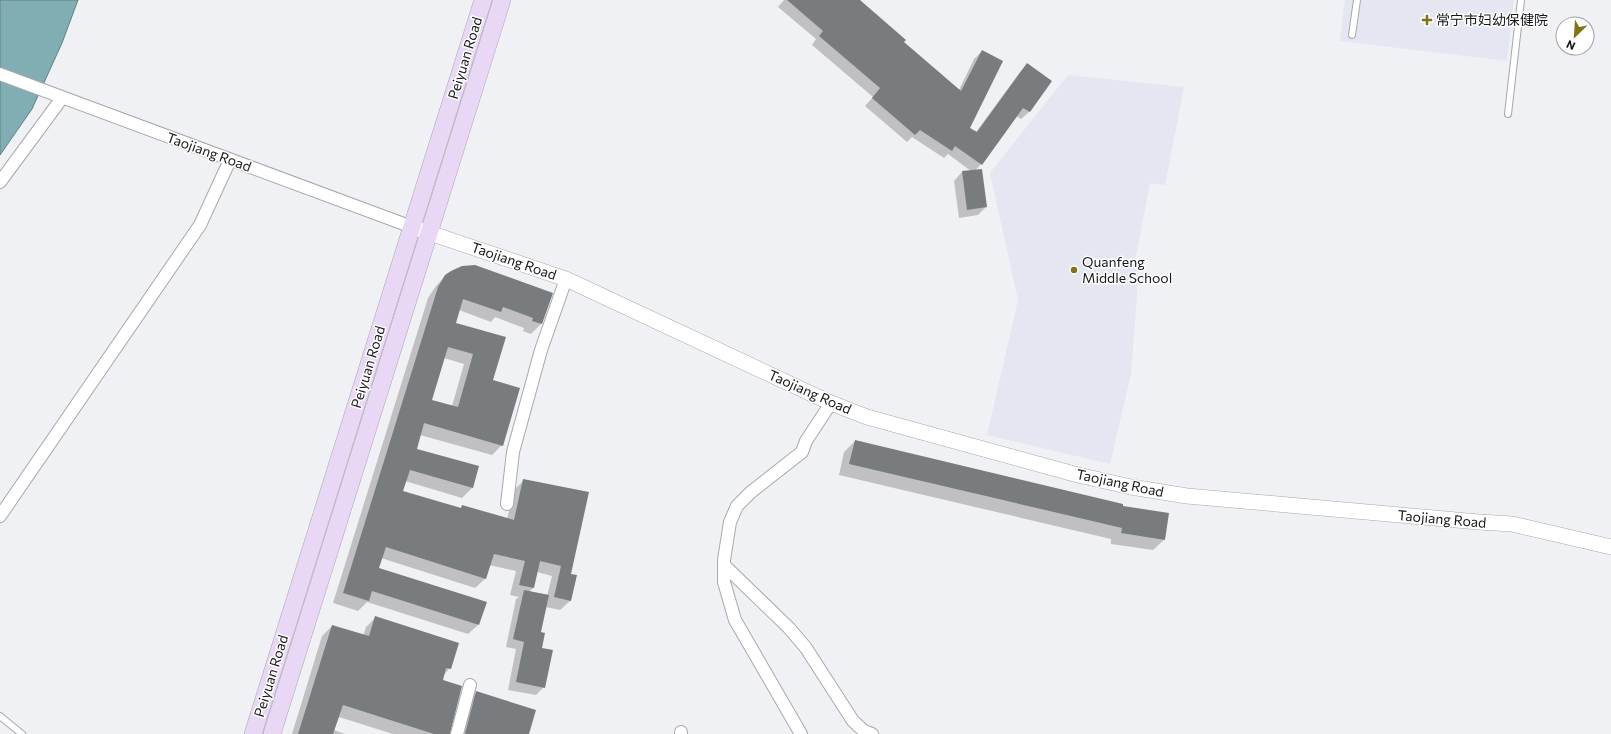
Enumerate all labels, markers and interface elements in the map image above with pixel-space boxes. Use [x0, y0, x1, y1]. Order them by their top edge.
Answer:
place label: 常宁市妇幼保健院 [1436, 11, 1548, 28]
marker: 常宁市妇幼保健院 [1421, 14, 1433, 26]
street label: Peiyuan Road [444, 15, 485, 101]
north arrow [1555, 16, 1595, 56]
text: N [1564, 38, 1577, 53]
street label: Taojiang Road [164, 128, 254, 175]
street label: Taojiang Road [469, 238, 559, 283]
place label: Quanfeng Middle School [1082, 253, 1172, 286]
marker: Quanfeng Middle School [1069, 265, 1079, 275]
street label: Peiyuan Road [347, 324, 388, 410]
street label: Taojiang Road [766, 366, 854, 417]
street label: Taojiang Road [1075, 465, 1165, 500]
street label: Taojiang Road [1397, 506, 1487, 531]
street label: Peiyuan Road [250, 633, 291, 719]

